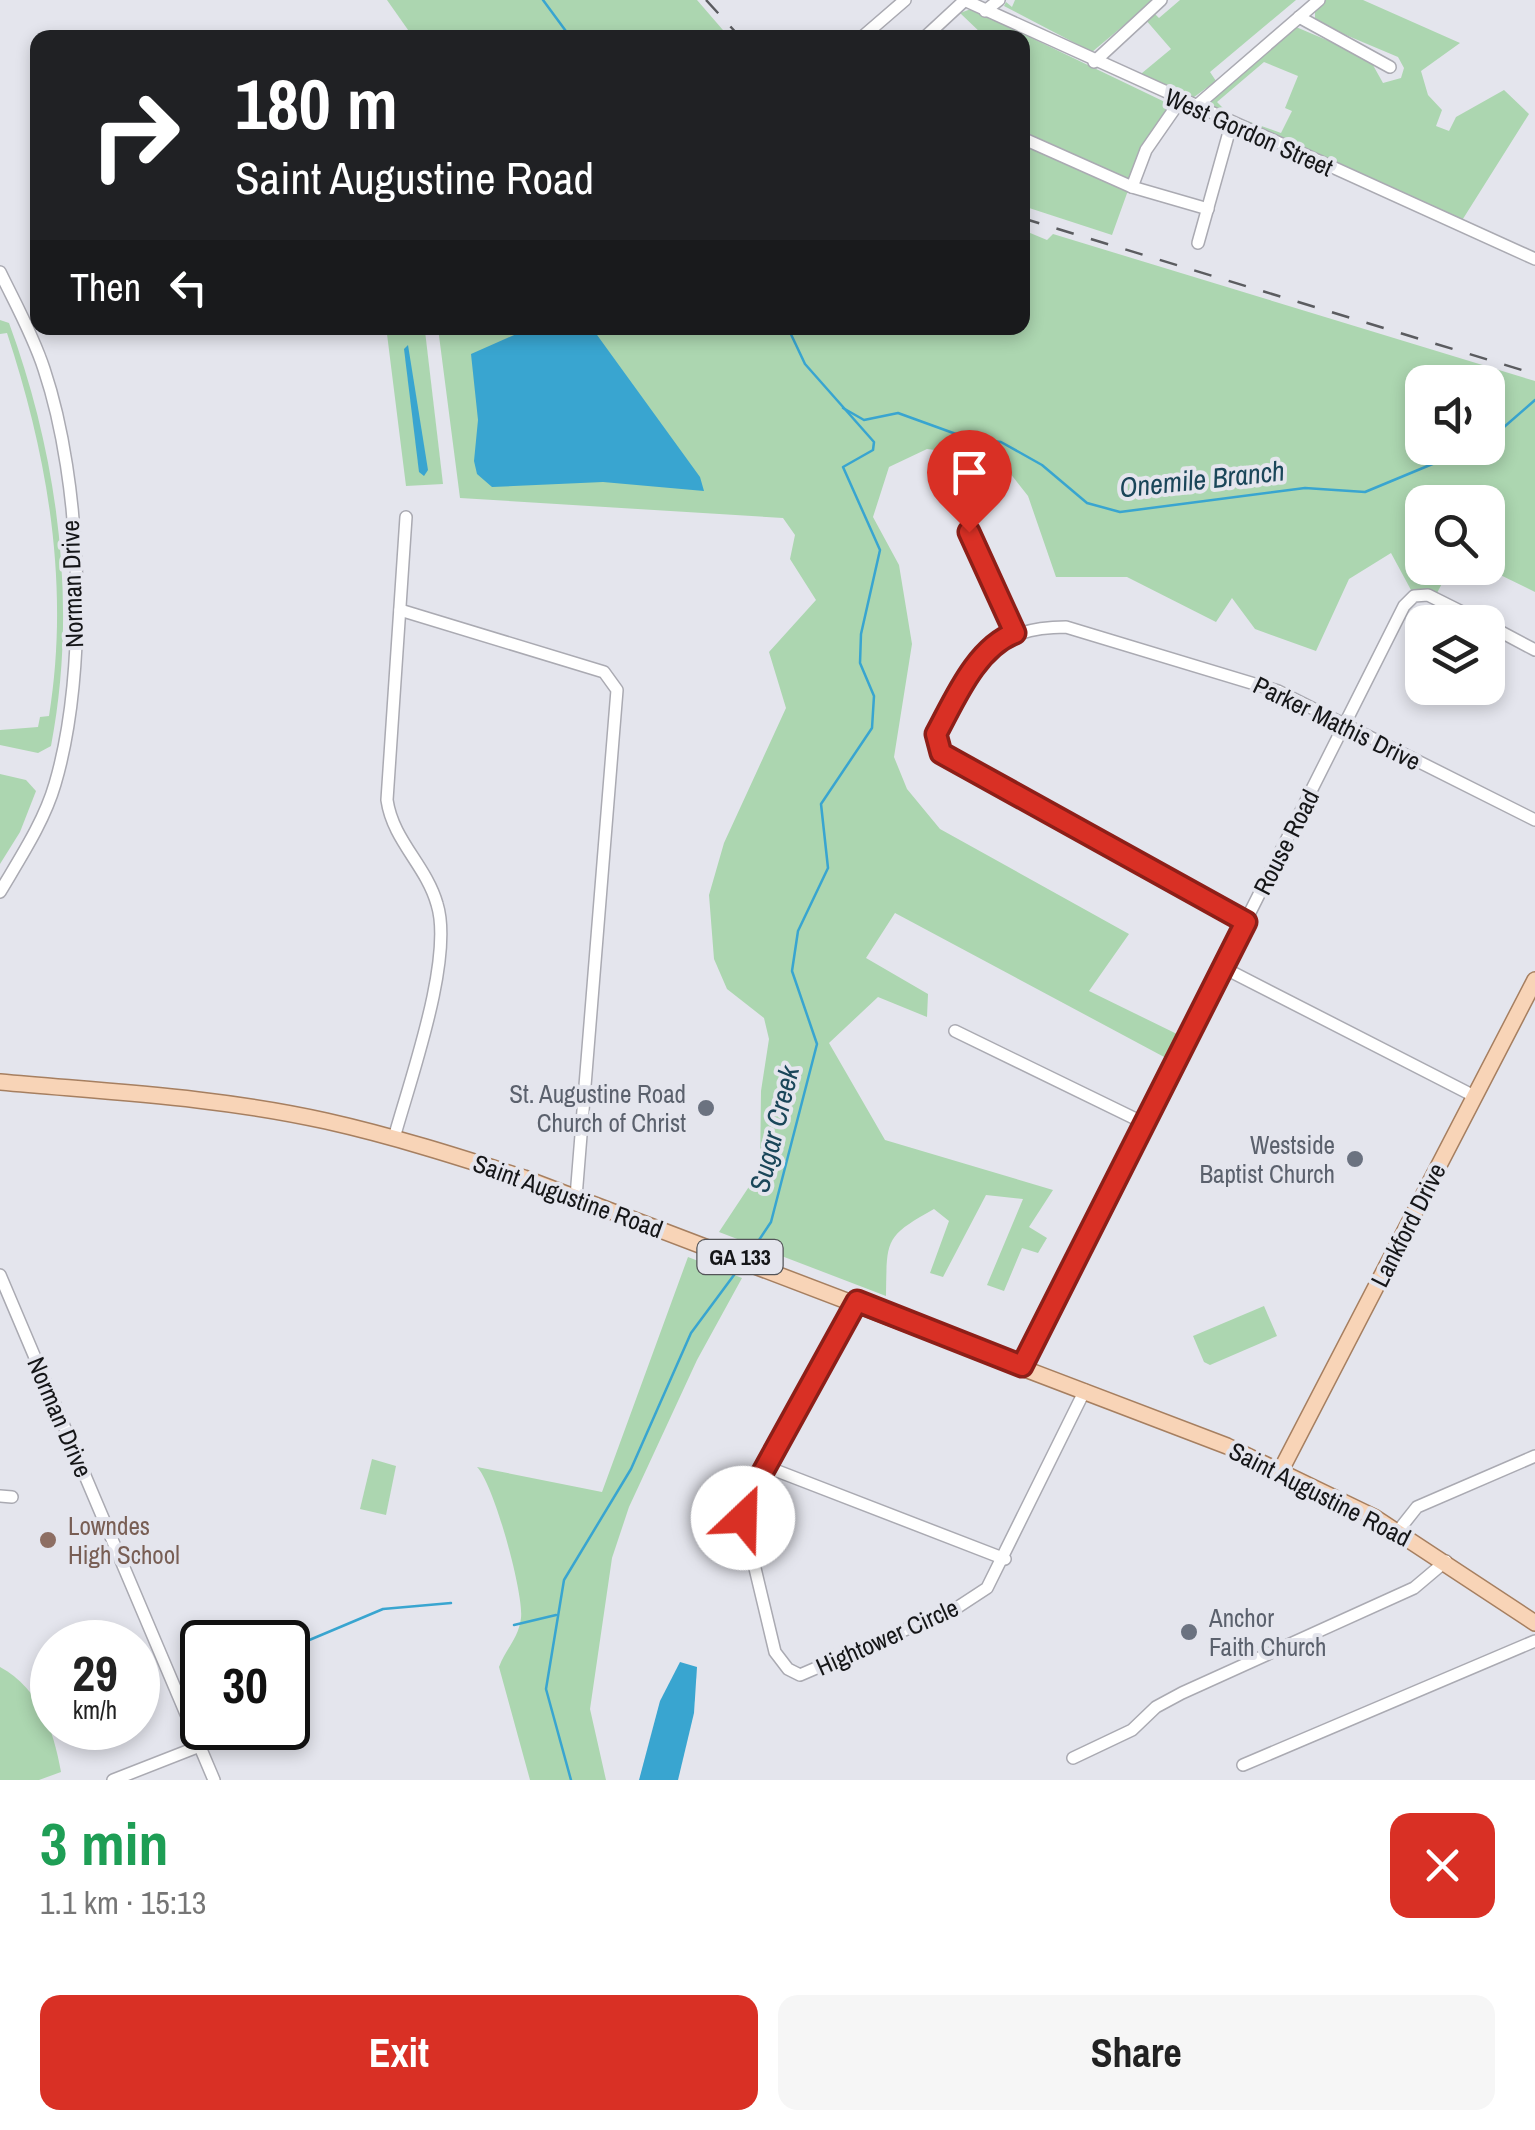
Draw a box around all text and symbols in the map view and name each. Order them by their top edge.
text: 180 m [235,57,398,151]
icon: right [70,70,200,200]
street label: West Gordon Street [1159,80,1339,184]
text: Saint Augustine Road [235,147,594,208]
icon: left [161,260,216,315]
text: Then [70,262,141,313]
map controls [1405,365,1505,705]
button: sound [1405,365,1505,465]
pin [927,430,1012,533]
icon: arrive [942,445,997,500]
water label: Onemile Branch [1118,451,1286,507]
button: search [1405,485,1505,585]
street label: Norman Drive [53,520,91,648]
button: layers [1405,605,1505,705]
street label: Parker Mathis Drive [1248,668,1426,778]
street label: Rouse Road [1245,784,1327,900]
water label: Sugar Creek [740,1060,808,1196]
place label: St. Augustine Road Church of Christ [509,1077,686,1140]
marker: St. Augustine Road Church of Christ [695,1097,717,1119]
place label: Westside Baptist Church [1199,1128,1335,1191]
street label: Saint Augustine Road [468,1146,668,1246]
marker: Westside Baptist Church [1344,1148,1366,1170]
street label: Lankford Drive [1362,1157,1454,1293]
road number: GA 133 [698,1240,782,1274]
street label: Norman Drive [19,1352,101,1482]
street label: Saint Augustine Road [1223,1434,1417,1554]
position arrow [691,1466,795,1570]
place label: Lowndes High School [68,1509,180,1572]
marker: Lowndes High School [37,1529,59,1551]
street label: Hightower Circle [810,1590,964,1684]
place label: Anchor Faith Church [1208,1601,1327,1664]
speed limit sign: 30 [180,1620,310,1750]
marker: Anchor Faith Church [1178,1621,1200,1643]
text: 29 [72,1639,118,1707]
text: km/h [73,1693,117,1727]
text: 3 min [40,1803,169,1884]
button: close [1390,1813,1495,1918]
text: 1.1 km · 15:13 [40,1881,206,1924]
button: Exit [40,1995,758,2110]
button: Share [778,1995,1495,2110]

